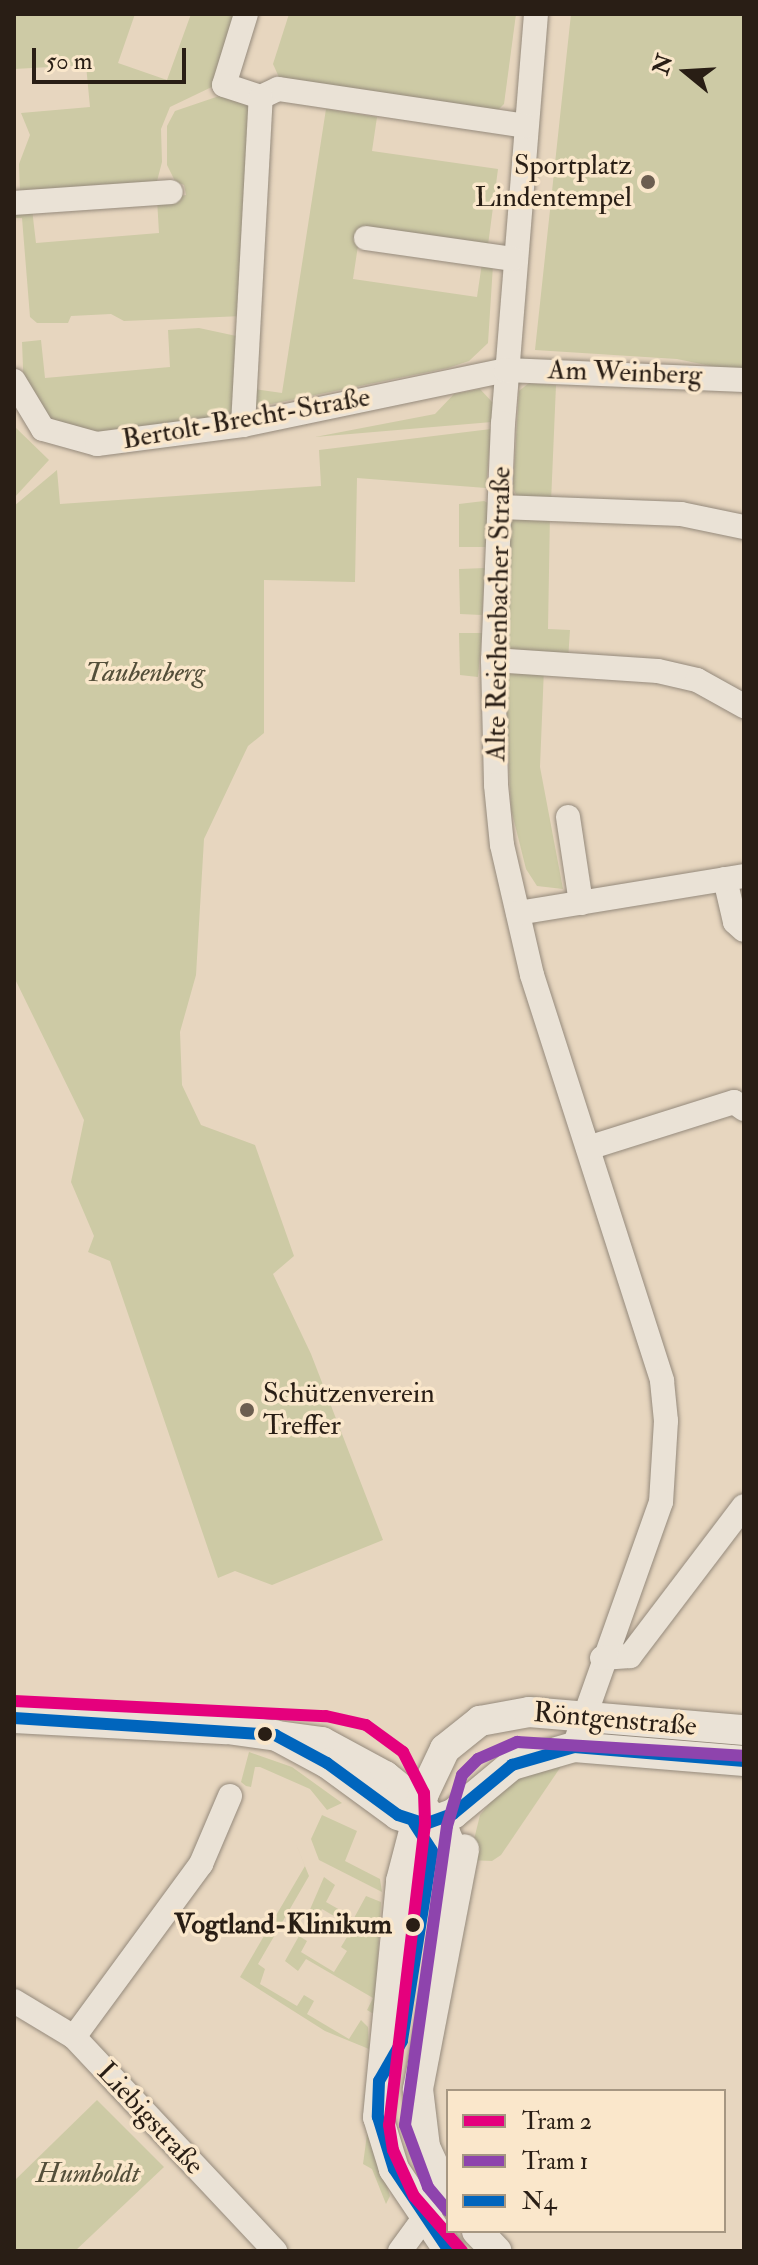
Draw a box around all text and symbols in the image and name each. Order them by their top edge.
scale bar [36,32,190,82]
north arrow [646,32,726,112]
text: 50 m [46,46,92,77]
text: N [647,51,680,78]
place label: Sportplatz Lindentempel [475,149,632,215]
marker: Sportplatz Lindentempel [639,173,657,191]
street label: Am Weinberg [547,354,703,392]
street label: Bertolt-Brecht-Straße [119,381,373,457]
street label: Alte Reichenbacher Straße [480,466,518,762]
park label: Taubenberg [85,656,205,690]
place label: Schützenverein Treffer [263,1377,435,1443]
marker: Schützenverein Treffer [238,1401,256,1419]
street label: Röntgenstraße [532,1696,698,1744]
unlabelled marker [257,1726,273,1742]
place label: Vogtland-Klinikum [174,1908,392,1942]
marker: Vogtland-Klinikum [399,1911,427,1939]
street label: Liebigstraße [89,2056,211,2182]
legend [446,2089,726,2233]
text: Tram 2 [522,2106,592,2137]
text: Tram 1 [522,2146,588,2177]
park label: Humboldt [36,2157,140,2191]
text: N4 [522,2186,556,2217]

